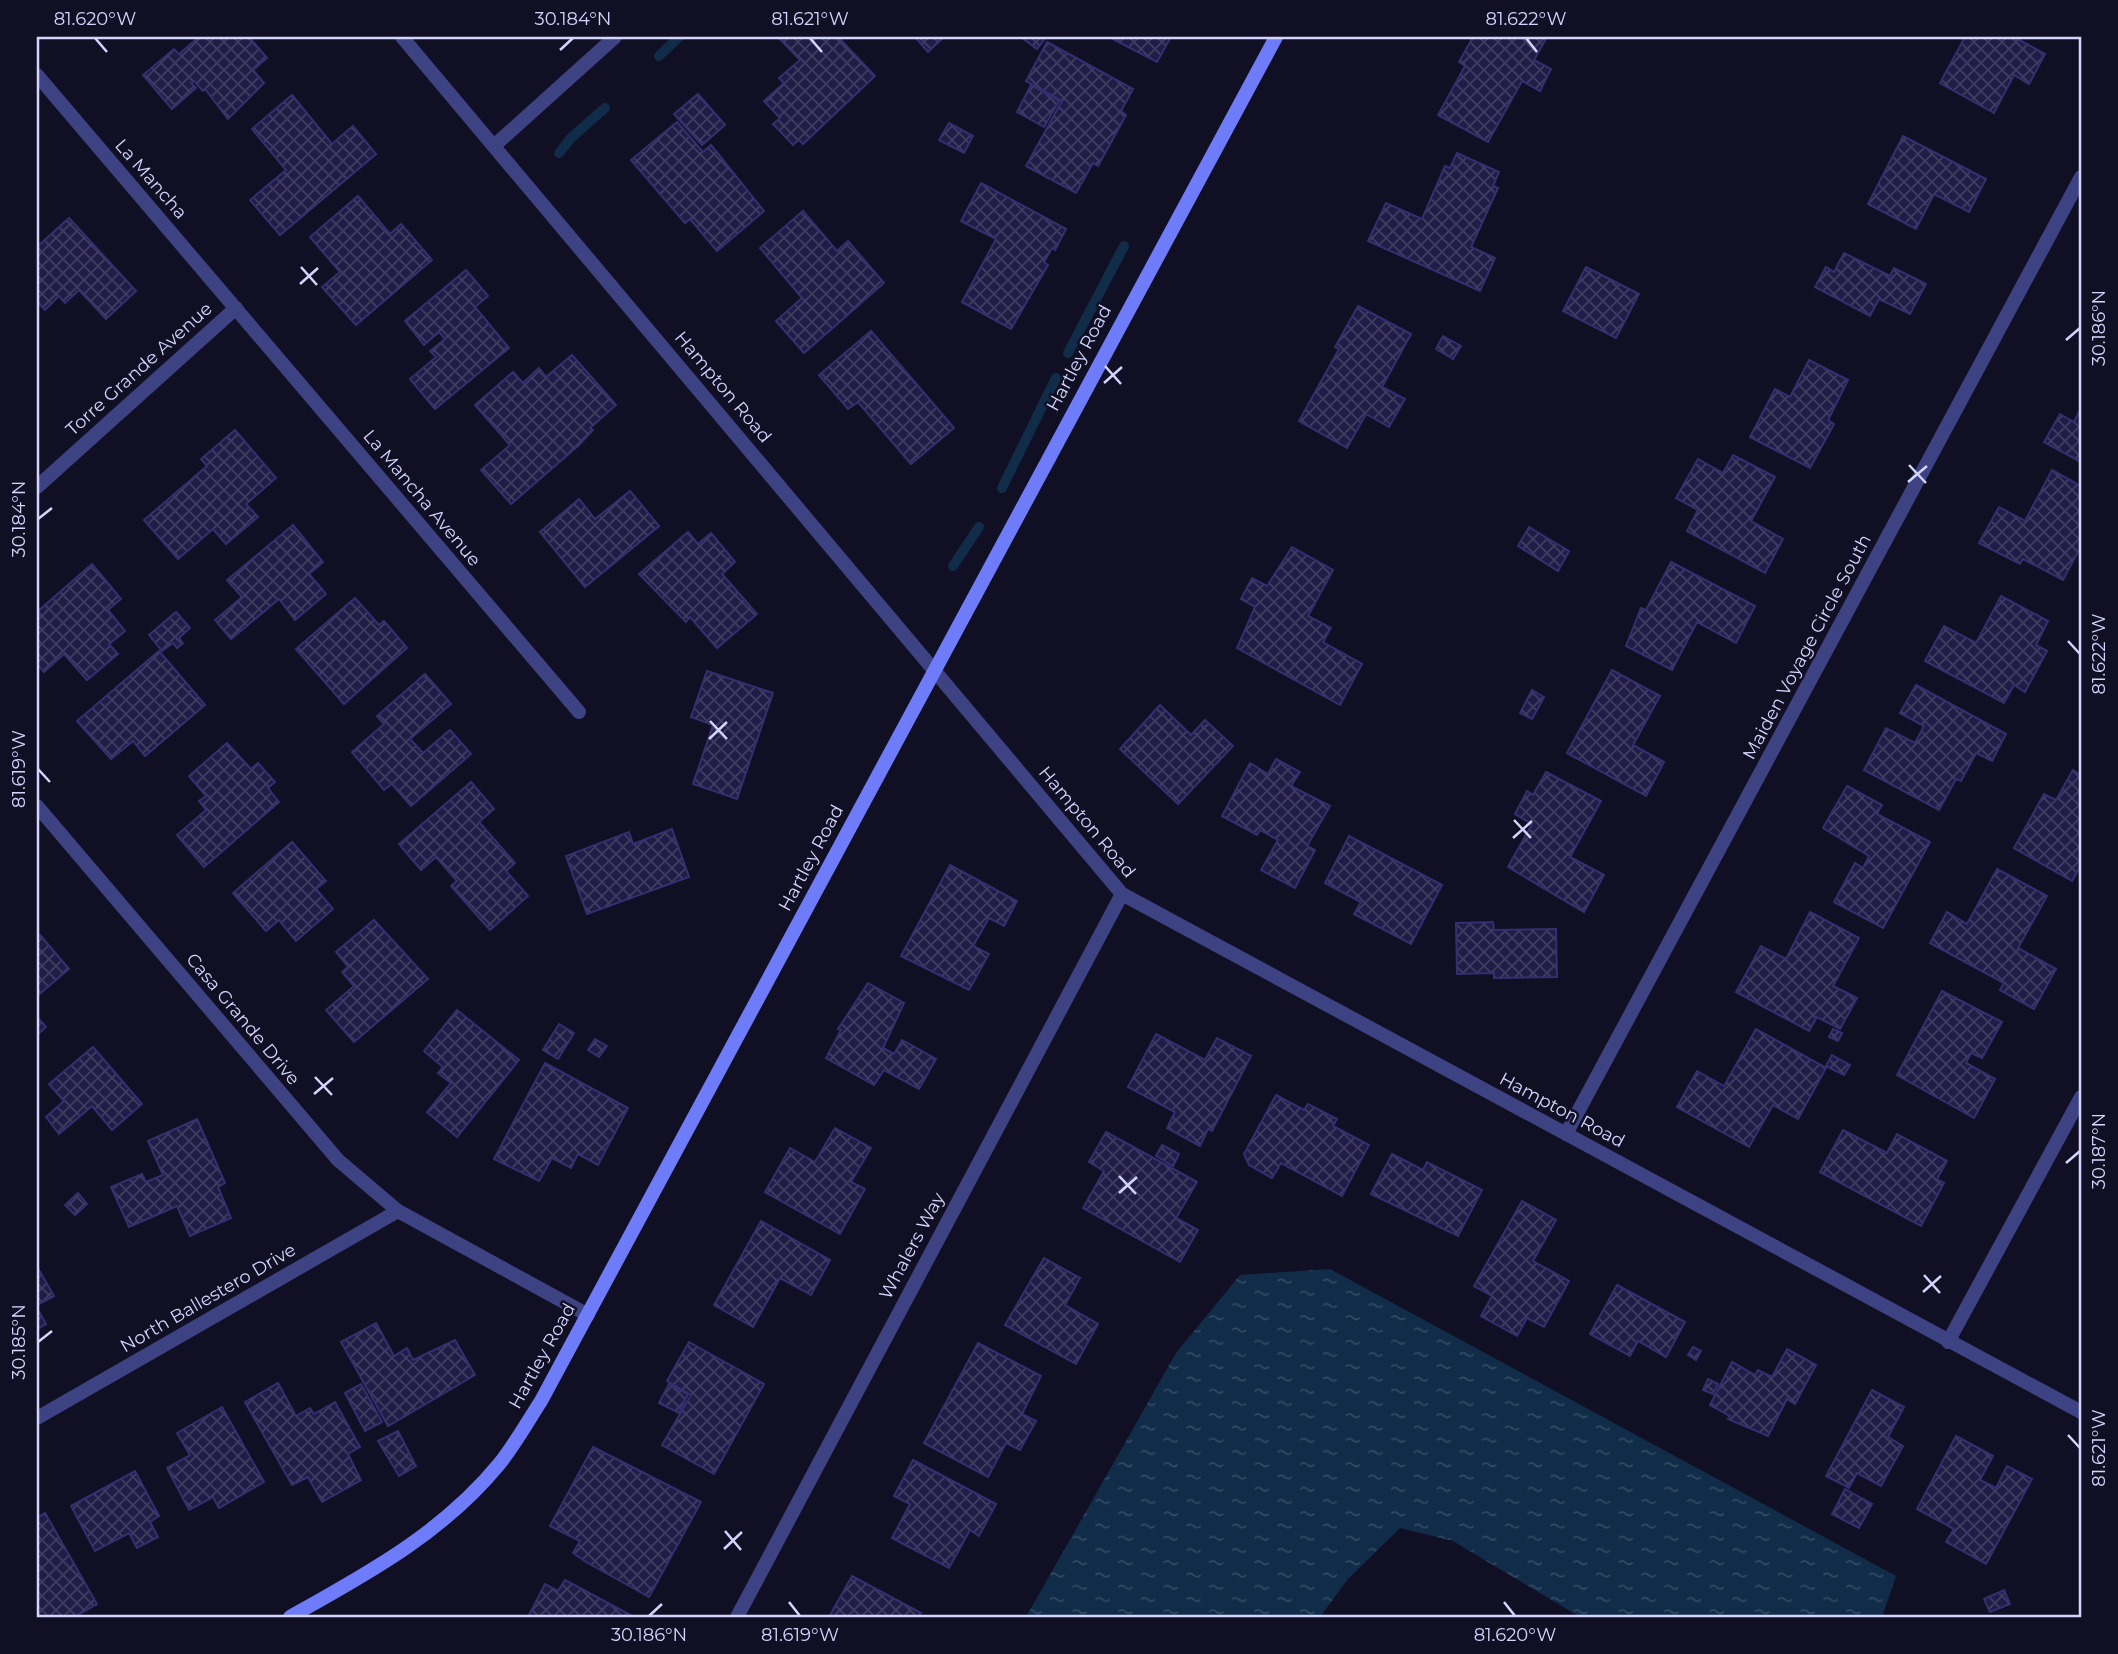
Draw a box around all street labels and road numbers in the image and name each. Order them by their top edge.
street label: La Mancha [110,135,192,223]
street label: Torre Grande Avenue [61,297,217,440]
street label: Hartley Road [1042,301,1116,415]
street label: Hampton Road [670,327,776,447]
street label: La Mancha Avenue [359,425,486,571]
street label: Maiden Voyage Circle South [1738,531,1876,763]
street label: Hampton Road [1034,762,1140,882]
street label: Hartley Road [774,801,848,915]
street label: Casa Grande Drive [181,949,305,1090]
street label: Hampton Road [1496,1068,1628,1152]
street label: Whalers Way [875,1189,949,1303]
street label: North Ballestero Drive [116,1239,300,1357]
street label: Hartley Road [504,1299,580,1413]

